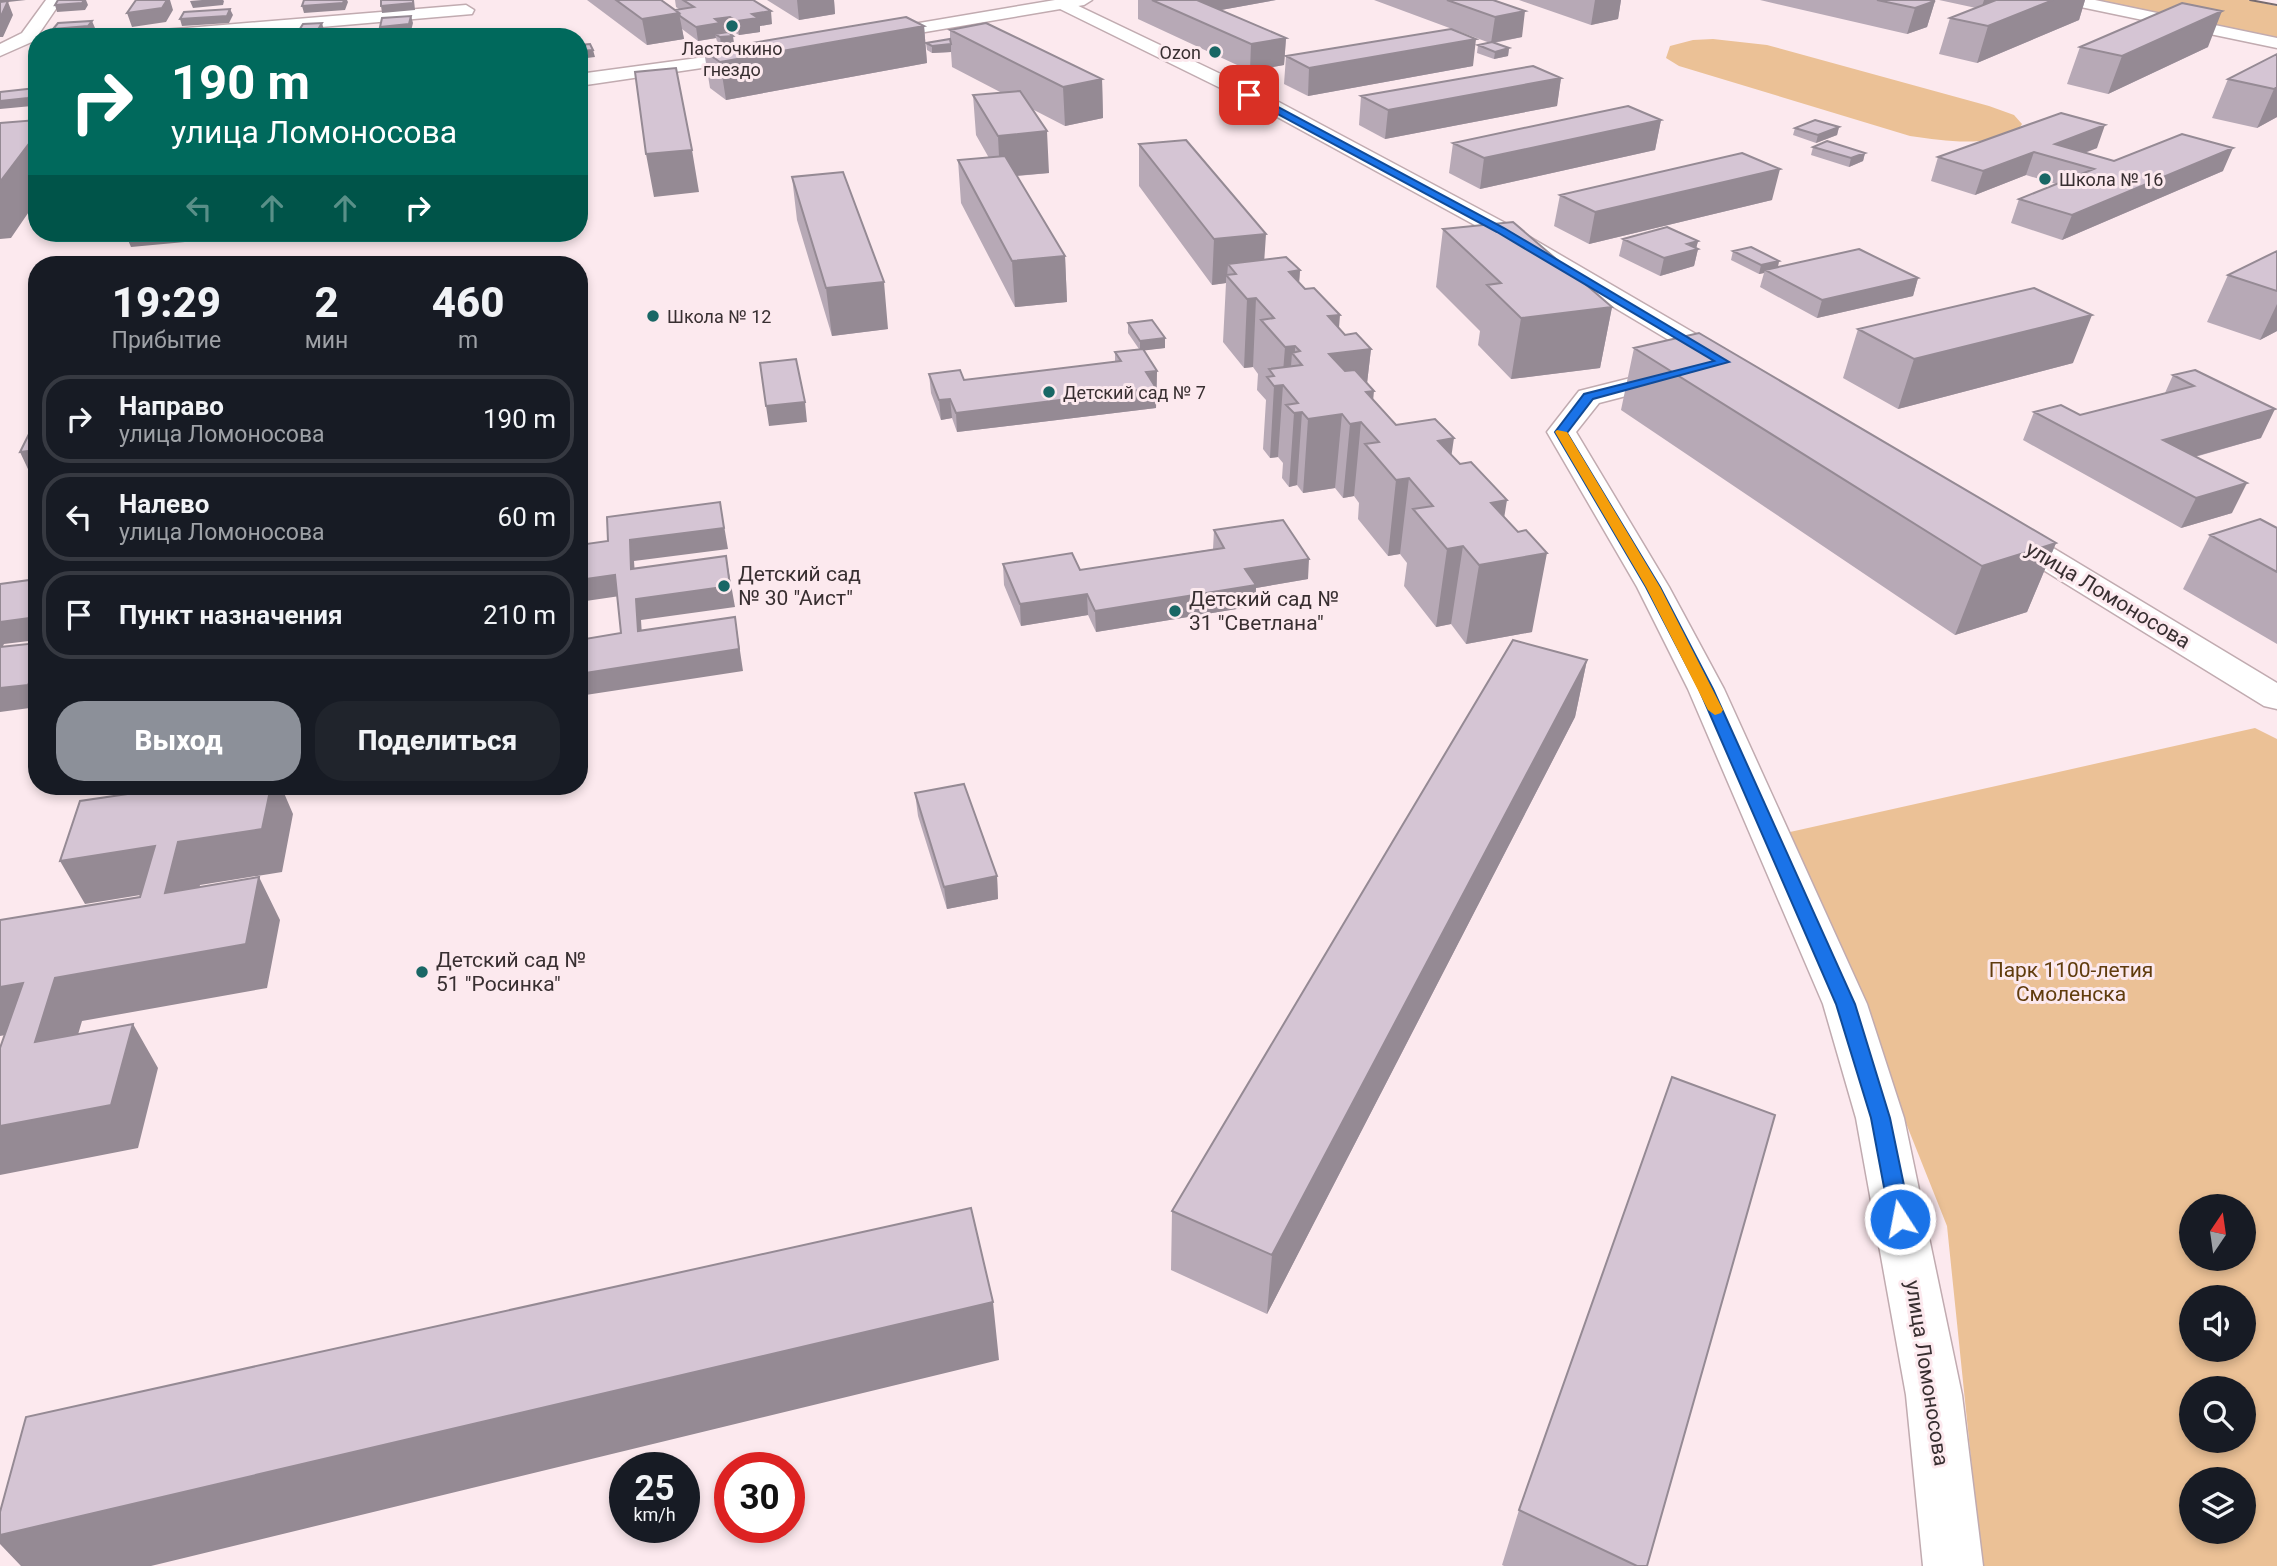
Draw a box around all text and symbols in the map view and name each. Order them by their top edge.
marker: Ласточкино гнездо [724,18,740,34]
place label: Ласточкино гнездо [681,38,783,80]
place label: Ozon [1160,42,1201,63]
marker: Ozon [1207,44,1223,60]
text: 190 m [171,54,310,111]
icon: right [56,56,147,147]
pin [1219,65,1279,125]
icon: arrive [1230,76,1268,114]
text: улица Ломоносова [171,113,457,151]
place label: Школа № 16 [2059,169,2163,190]
marker: Школа № 16 [2037,171,2053,187]
icon: left [180,189,218,227]
icon: ahead [253,189,291,227]
icon: ahead [326,189,364,227]
icon: right [399,189,437,227]
text: 19:29 [112,278,221,327]
text: 2 [314,278,339,327]
text: 460 [432,278,505,327]
place label: Школа № 12 [667,306,771,327]
marker: Школа № 12 [645,308,661,324]
text: Прибытие [112,327,221,354]
text: мин [305,327,348,354]
text: m [458,327,478,354]
place label: Детский сад № 7 [1063,382,1206,403]
marker: Детский сад № 7 [1041,384,1057,400]
text: Направо [119,391,224,421]
icon: right [60,400,98,438]
text: 190 m [483,404,556,434]
text: улица Ломоносова [119,421,325,448]
text: Налево [119,489,209,519]
icon: left [60,498,98,536]
text: 60 m [498,502,556,532]
text: улица Ломоносова [119,519,325,546]
street label: улица Ломоносова [2021,536,2195,654]
place label: Детский сад № 30 "Аист" [738,562,861,610]
marker: Детский сад № 30 "Аист" [716,578,732,594]
place label: Детский сад № 31 "Светлана" [1189,587,1339,635]
icon: arrive [60,596,98,634]
text: Пункт назначения [119,600,343,630]
text: 210 m [483,600,556,630]
marker: Детский сад № 31 "Светлана" [1167,603,1183,619]
button: Выход [56,701,301,781]
button: Поделиться [315,701,560,781]
place label: Детский сад № 51 "Росинка" [436,948,586,996]
park label: Парк 1100-летия Смоленска [1989,958,2153,1006]
marker: Детский сад № 51 "Росинка" [414,964,430,980]
position arrow [1863,1182,1937,1256]
north arrow [2179,1194,2256,1270]
map controls [2179,1194,2256,1544]
street label: улица Ломоносова [1900,1278,1954,1468]
button: sound [2179,1285,2256,1362]
button: search [2179,1376,2256,1453]
speed limit sign: 30 [714,1452,805,1543]
button: layers [2179,1467,2256,1544]
text: 25 [634,1468,675,1509]
text: km/h [633,1504,676,1525]

